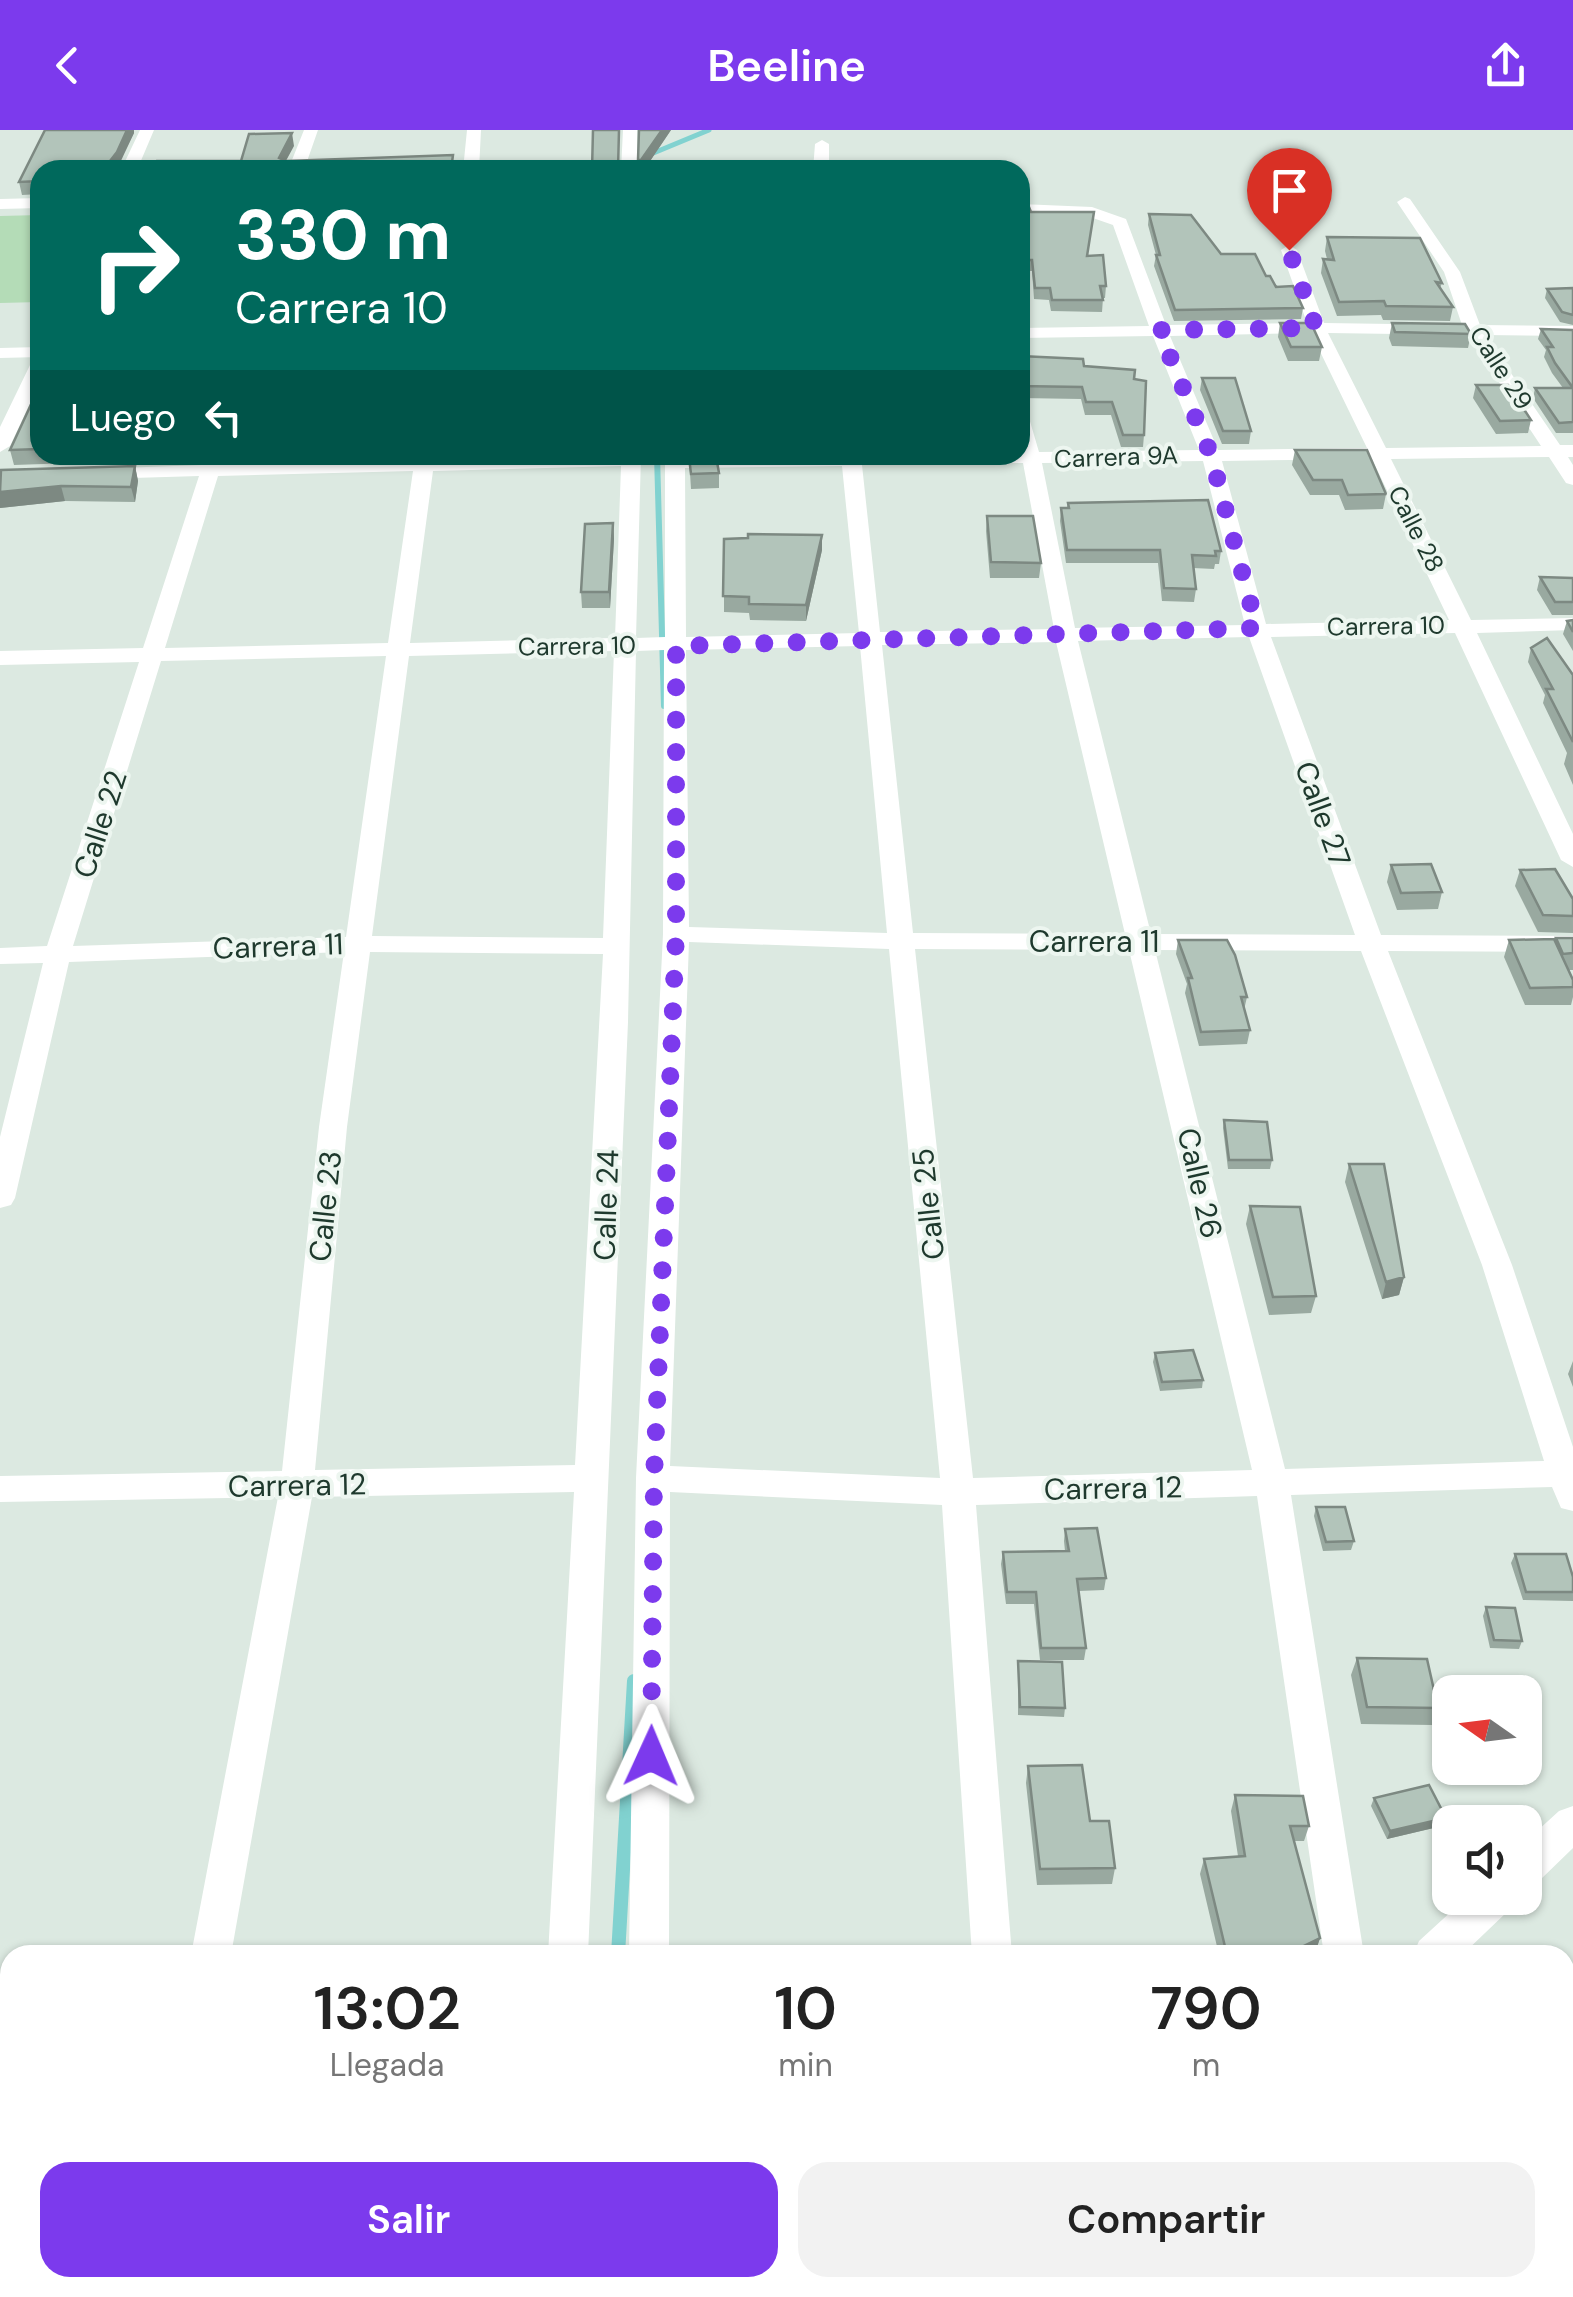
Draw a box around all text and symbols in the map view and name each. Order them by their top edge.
text: Beeline [707,36,866,95]
icon: back [40,38,95,93]
icon: share [1478,38,1533,93]
pin [1247,148,1332,251]
icon: arrive [1262,163,1317,218]
text: 330 m [235,190,451,281]
icon: right [70,200,200,330]
text: Carrera 10 [235,278,448,337]
street label: Calle 29 [1462,320,1540,416]
icon: left [196,390,251,445]
text: Luego [70,393,176,443]
street label: Carrera 9A [1053,438,1179,476]
street label: Calle 28 [1380,480,1452,578]
street label: Carrera 10 [1327,608,1445,644]
street label: Carrera 10 [518,628,636,664]
street label: Calle 27 [1286,756,1360,872]
street label: Calle 22 [64,765,136,883]
street label: Carrera 11 [1029,922,1159,961]
street label: Carrera 11 [212,924,344,968]
street label: Calle 26 [1168,1124,1232,1242]
street label: Calle 25 [903,1146,953,1262]
street label: Calle 23 [300,1149,350,1263]
street label: Calle 24 [585,1149,627,1261]
street label: Carrera 12 [227,1464,367,1506]
street label: Carrera 12 [1043,1467,1183,1509]
north arrow [1432,1675,1542,1785]
map controls [1432,1675,1542,1915]
position arrow [599,1704,703,1808]
button: sound [1432,1805,1542,1915]
text: 13:02 [313,1969,461,2048]
text: 10 [774,1969,837,2048]
text: 790 [1150,1969,1262,2048]
text: Llegada [330,2044,445,2086]
text: min [778,2044,833,2086]
text: m [1192,2044,1220,2086]
button: Salir [40,2162,778,2277]
button: Compartir [798,2162,1535,2277]

